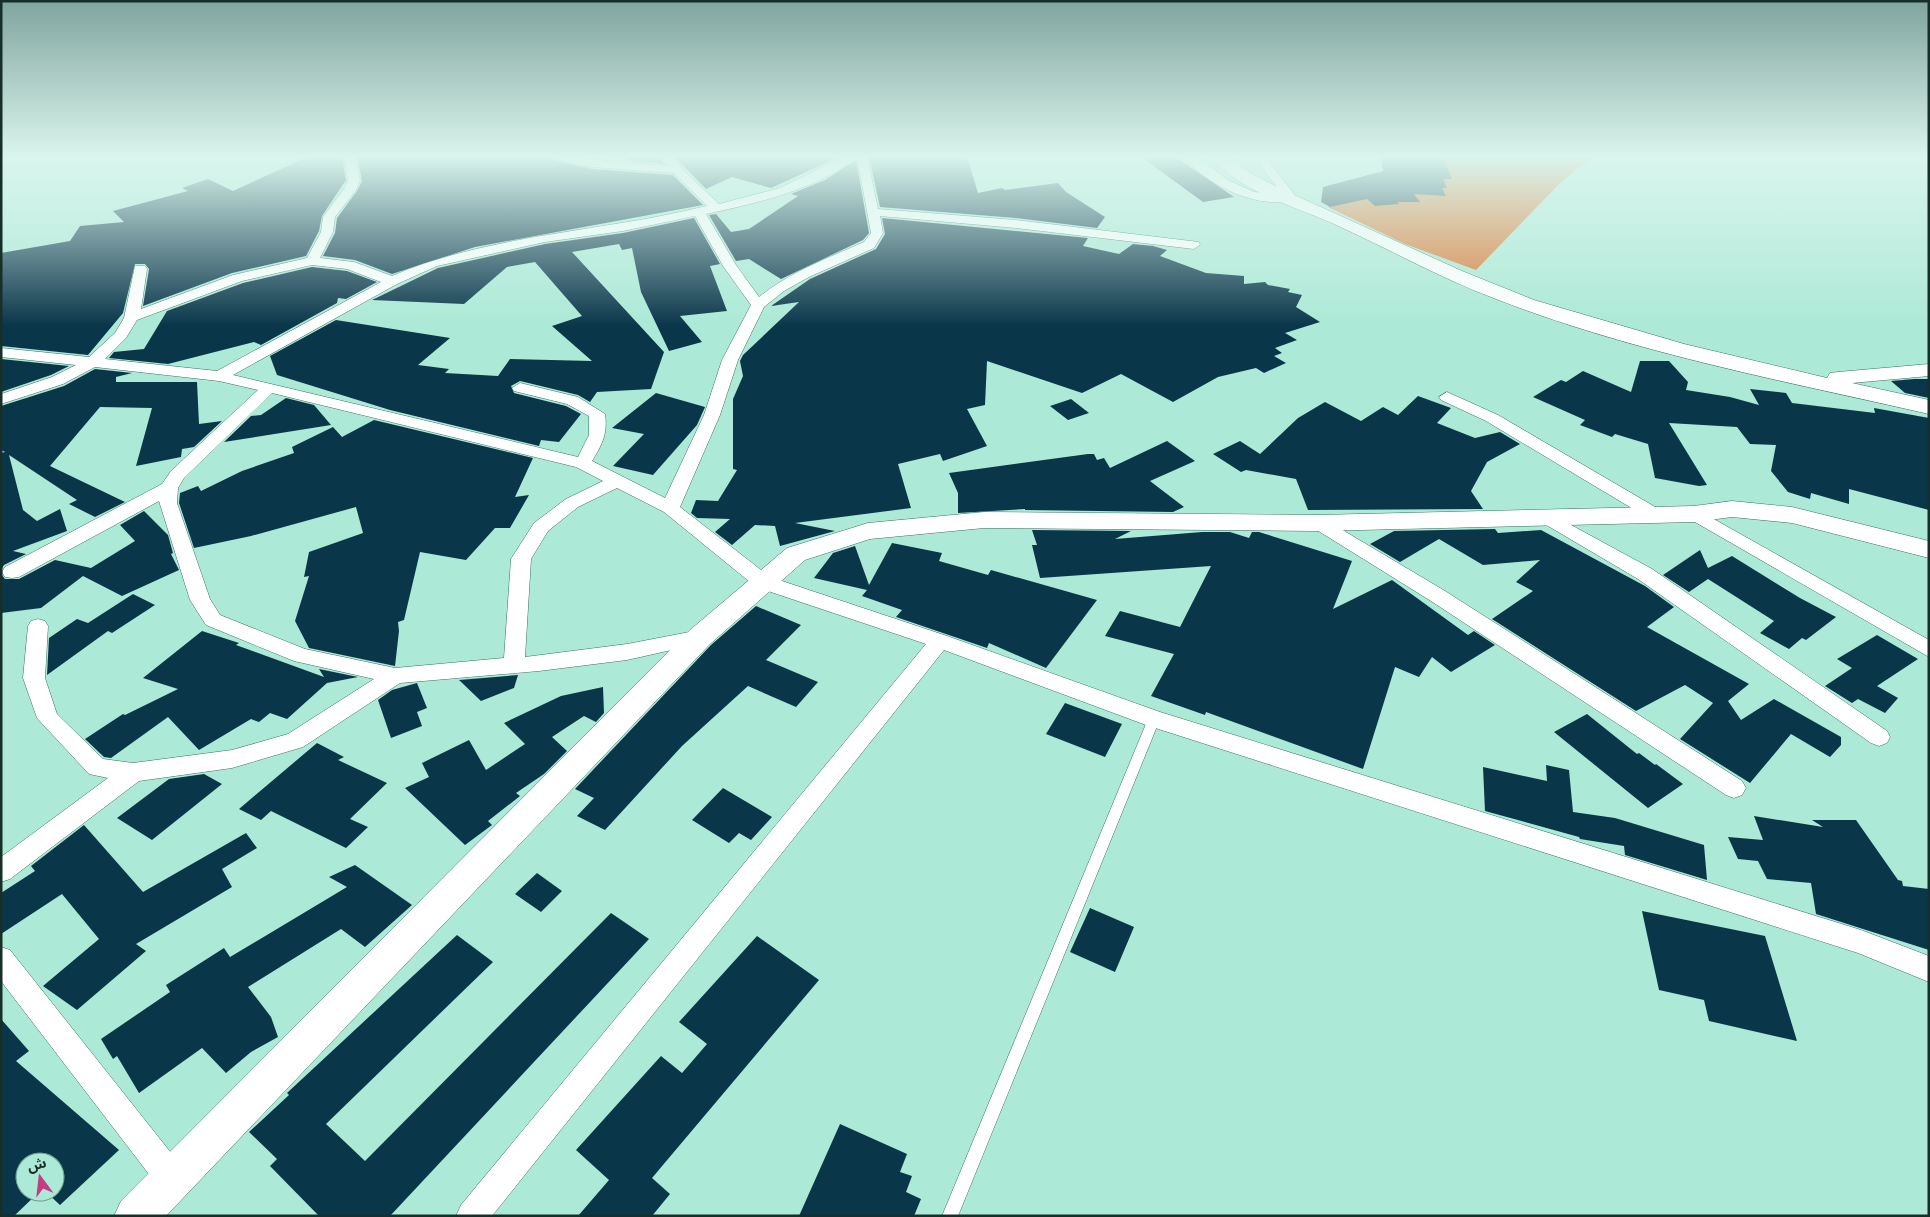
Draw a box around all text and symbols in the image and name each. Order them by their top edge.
north arrow [15,1152,65,1202]
text: ش [25,1153,48,1176]

